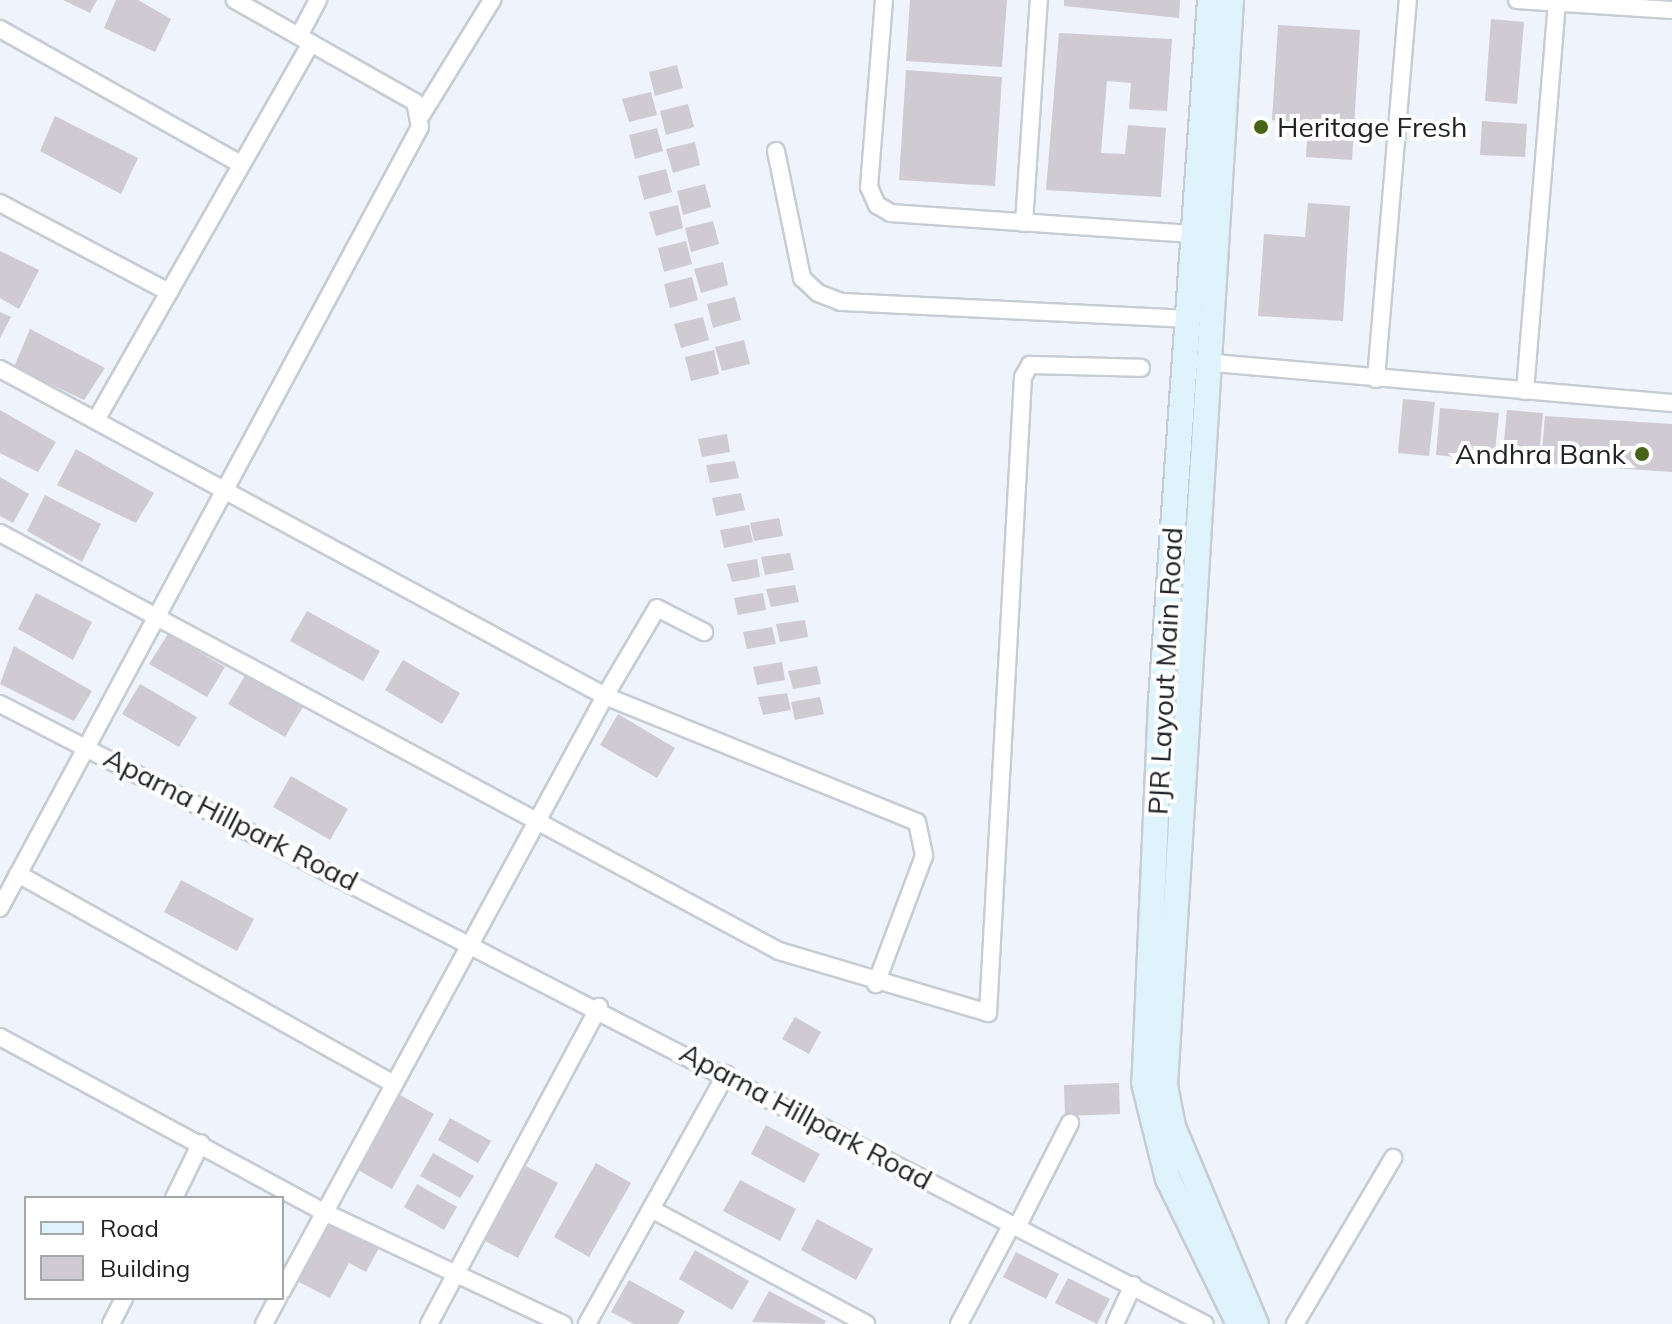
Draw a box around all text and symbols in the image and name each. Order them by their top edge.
place label: Heritage Fresh [1277,110,1468,144]
marker: Heritage Fresh [1252,118,1270,136]
place label: Andhra Bank [1455,437,1626,471]
marker: Andhra Bank [1633,445,1651,463]
street label: PJR Layout Main Road [1141,526,1189,816]
street label: Aparna Hillpark Road [98,740,364,898]
street label: Aparna Hillpark Road [674,1035,938,1197]
legend [24,1196,284,1300]
text: Road [100,1213,159,1243]
text: Building [100,1253,190,1283]

